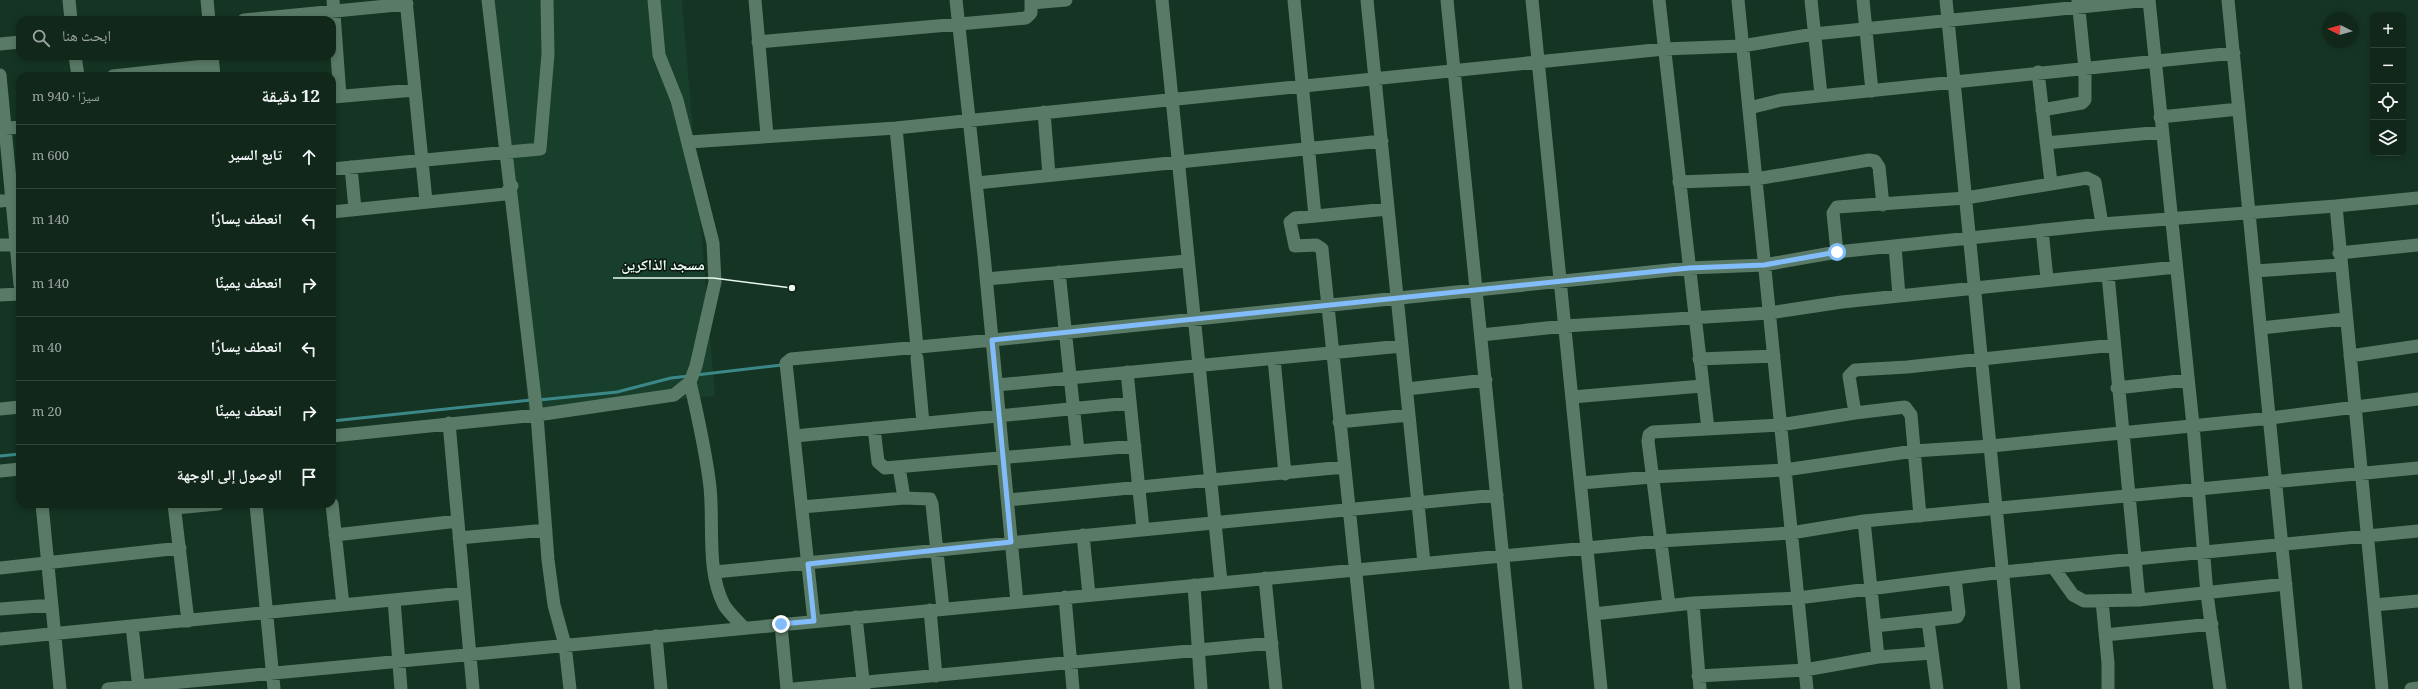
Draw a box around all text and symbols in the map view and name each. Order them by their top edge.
north arrow [2322,12,2358,48]
map controls [2370,12,2406,156]
button: + [2370,12,2406,48]
search box [16,16,336,60]
text: ابحث هنا [62,25,111,51]
icon: search [30,27,52,49]
button: − [2370,48,2406,84]
text: 12 دقيقة [262,84,320,113]
button: locate [2370,84,2406,120]
text: سيرًا · 940 m [32,87,100,109]
button: layers [2370,120,2406,156]
text: تابع السير [229,144,282,170]
text: 600 m [32,146,69,168]
icon: ahead [298,146,320,168]
text: انعطف يسارًا [211,208,282,234]
text: 140 m [32,210,69,232]
icon: left [298,210,320,232]
route start [1828,243,1846,261]
callout: مسجد الذاكرين [613,251,713,278]
text: مسجد الذاكرين [621,254,705,280]
text: انعطف يمينًا [215,272,282,298]
text: 140 m [32,274,69,296]
icon: right [298,274,320,296]
text: انعطف يسارًا [211,336,282,362]
text: 40 m [32,338,62,360]
icon: left [298,338,320,360]
text: انعطف يمينًا [215,400,282,426]
text: 20 m [32,402,62,424]
icon: right [298,402,320,424]
text: الوصول إلى الوجهة [177,464,282,490]
icon: arrive [298,466,320,488]
route end [772,615,790,633]

